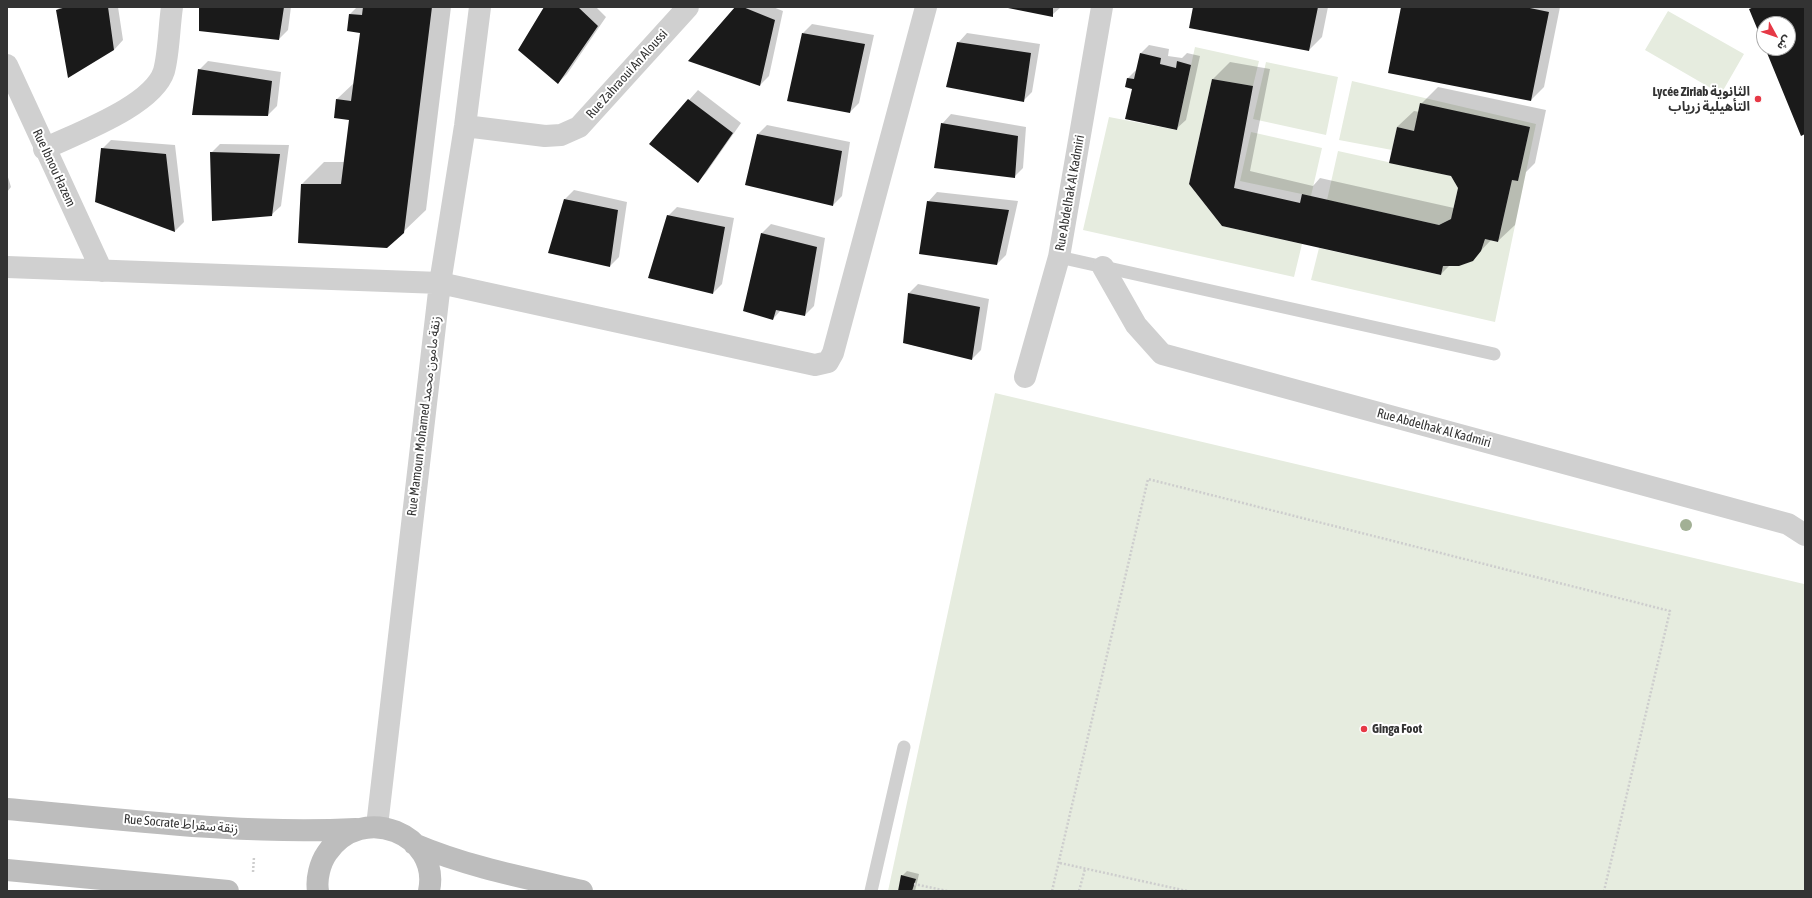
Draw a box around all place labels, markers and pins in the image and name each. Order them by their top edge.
place label: Lycée Ziriab الثانوية التأهيلية زرياب [1652,84,1750,115]
marker: Lycée Ziriab الثانوية التأهيلية زرياب [1753,94,1763,104]
place label: Ginga Foot [1372,721,1422,737]
marker: Ginga Foot [1359,724,1369,734]

